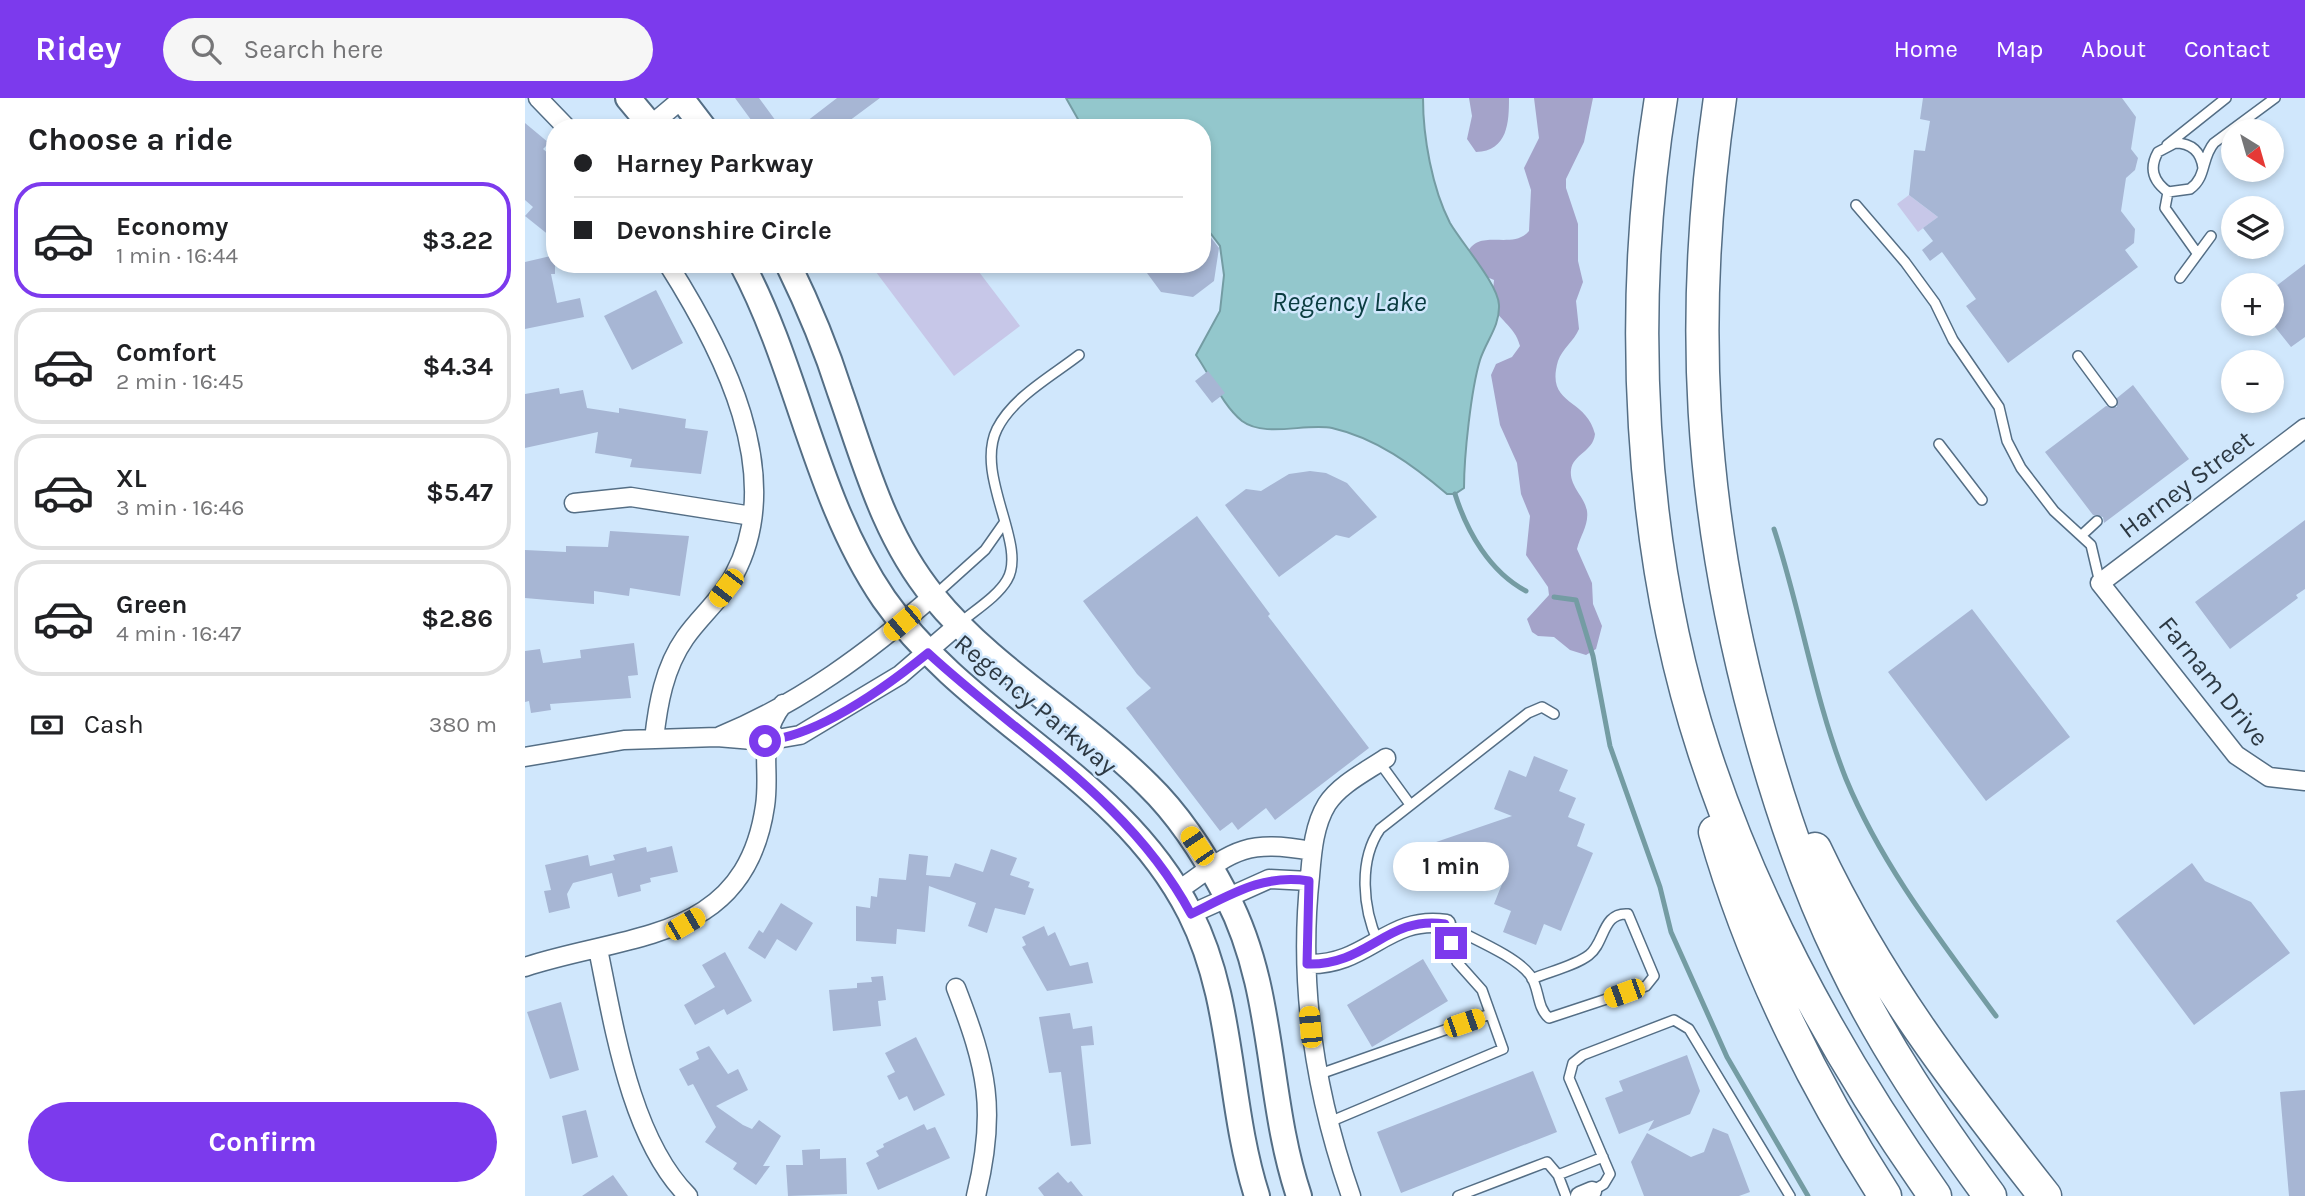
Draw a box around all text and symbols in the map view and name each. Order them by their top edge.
search box [163,18,653,81]
text: Ridey [35,30,121,68]
icon: search [187,30,225,68]
text: Search here [243,34,383,65]
text: Home [1894,35,1958,63]
text: Map [1996,35,2043,63]
text: About [2081,35,2146,63]
text: Contact [2184,35,2270,63]
north arrow [2221,119,2284,182]
map controls [2221,119,2284,413]
text: Choose a ride [28,121,233,158]
text: Harney Parkway [616,148,813,179]
button: layers [2221,196,2284,259]
icon: car [32,209,95,272]
text: Economy [116,211,228,242]
text: Devonshire Circle [616,215,832,246]
text: $3.22 [422,225,493,256]
text: 1 min · 16:44 [116,242,238,269]
button: + [2221,273,2284,336]
water label: Regency Lake [1271,285,1427,318]
icon: car [32,335,95,398]
text: Comfort [116,337,217,368]
button: − [2221,350,2284,413]
text: $4.34 [422,351,493,382]
text: 2 min · 16:45 [116,368,244,395]
street label: Harney Street [2113,424,2260,545]
icon: car [32,461,95,524]
text: XL [116,463,147,494]
text: $5.47 [426,477,493,508]
text: 3 min · 16:46 [116,494,244,521]
car [705,565,748,611]
icon: car [32,587,95,650]
text: Green [116,589,188,620]
car [880,601,925,645]
text: $2.86 [421,603,493,634]
street label: Farnam Drive [2152,610,2275,752]
text: 4 min · 16:47 [116,620,241,647]
street label: Regency Parkway [948,627,1123,781]
icon: cash [28,706,66,744]
text: Cash [84,709,144,740]
text: 380 m [429,711,497,738]
route start [749,725,781,757]
car [1177,823,1218,869]
callout: 1 min [1393,842,1509,890]
text: 1 min [1422,853,1480,880]
car [662,904,709,944]
route end [1435,927,1467,959]
car [1601,976,1648,1010]
car [1298,1005,1323,1049]
car [1441,1006,1488,1040]
button: Confirm [28,1102,497,1182]

